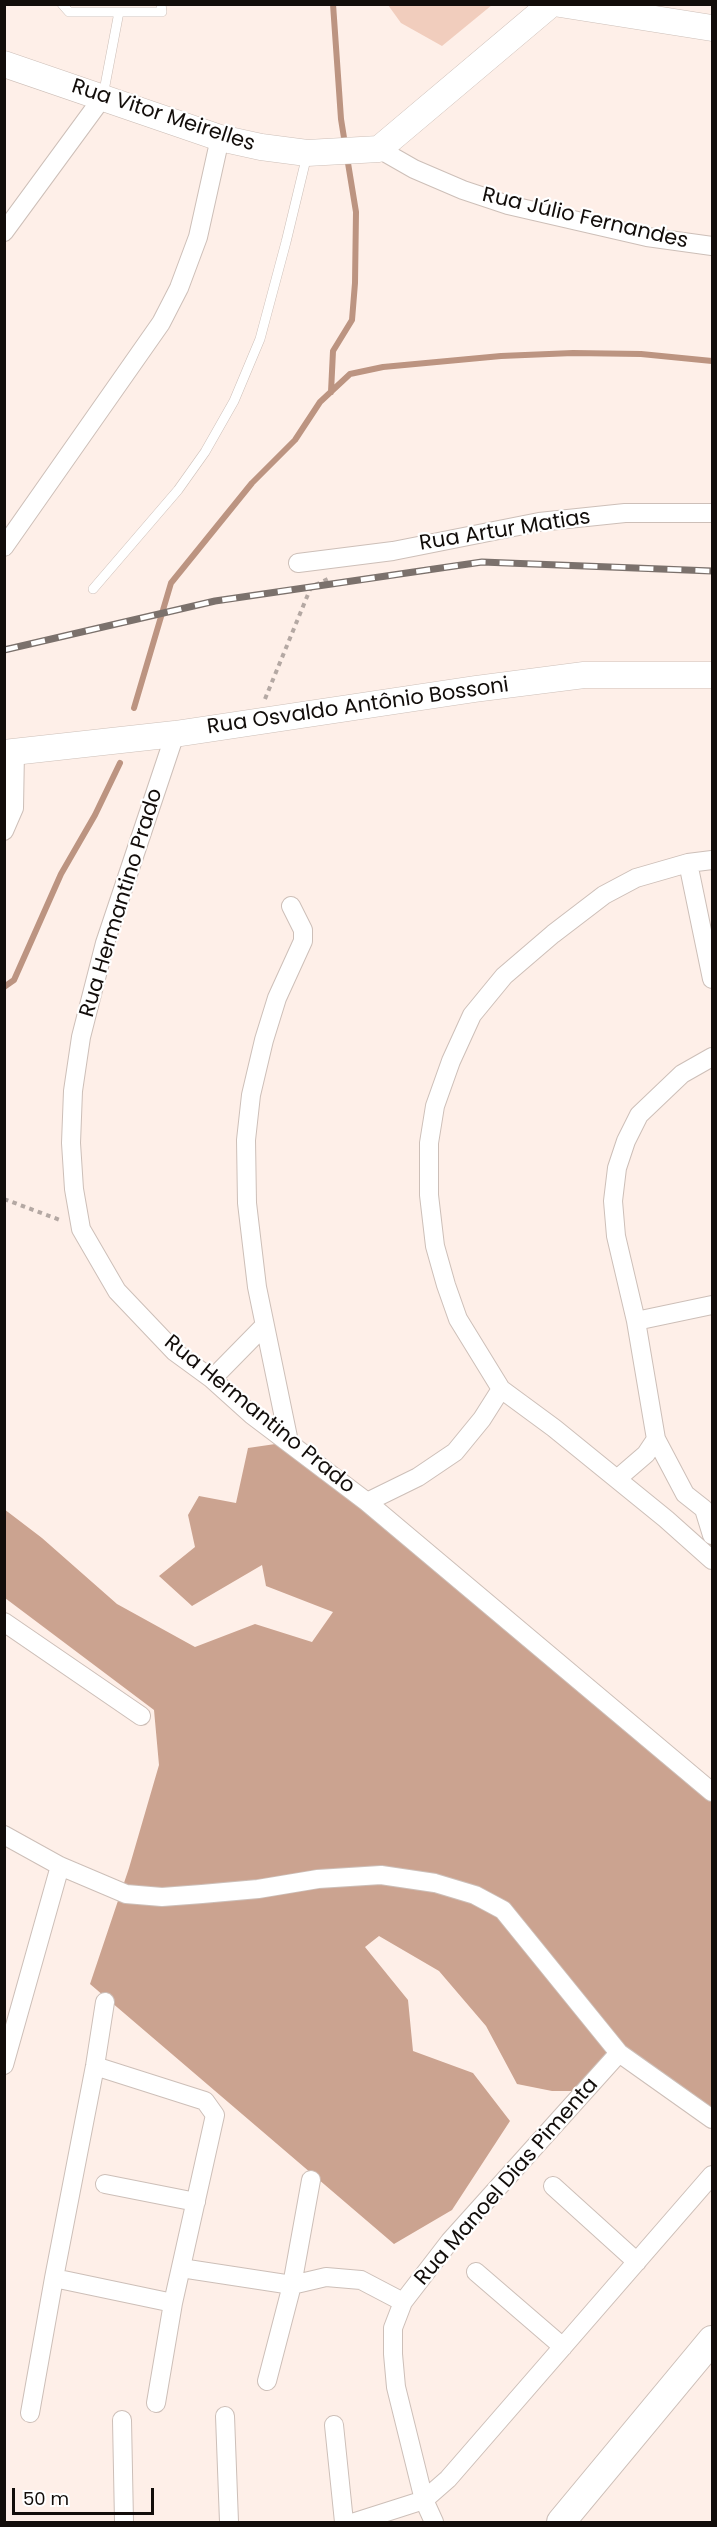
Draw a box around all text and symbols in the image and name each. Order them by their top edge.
street label: Rua Vitor Meirelles [68,74,258,158]
street label: Rua Júlio Fernandes [480,183,690,255]
street label: Rua Artur Matias [418,505,592,557]
street label: Rua Osvaldo Antônio Bossoni [205,673,511,741]
street label: Rua Hermantino Prado [75,786,169,1020]
street label: Rua Hermantino Prado [159,1330,359,1500]
street label: Rua Manoel Dias Pimenta [410,2073,604,2291]
scale bar [15,2476,158,2514]
text: 50 m [23,2486,69,2511]

